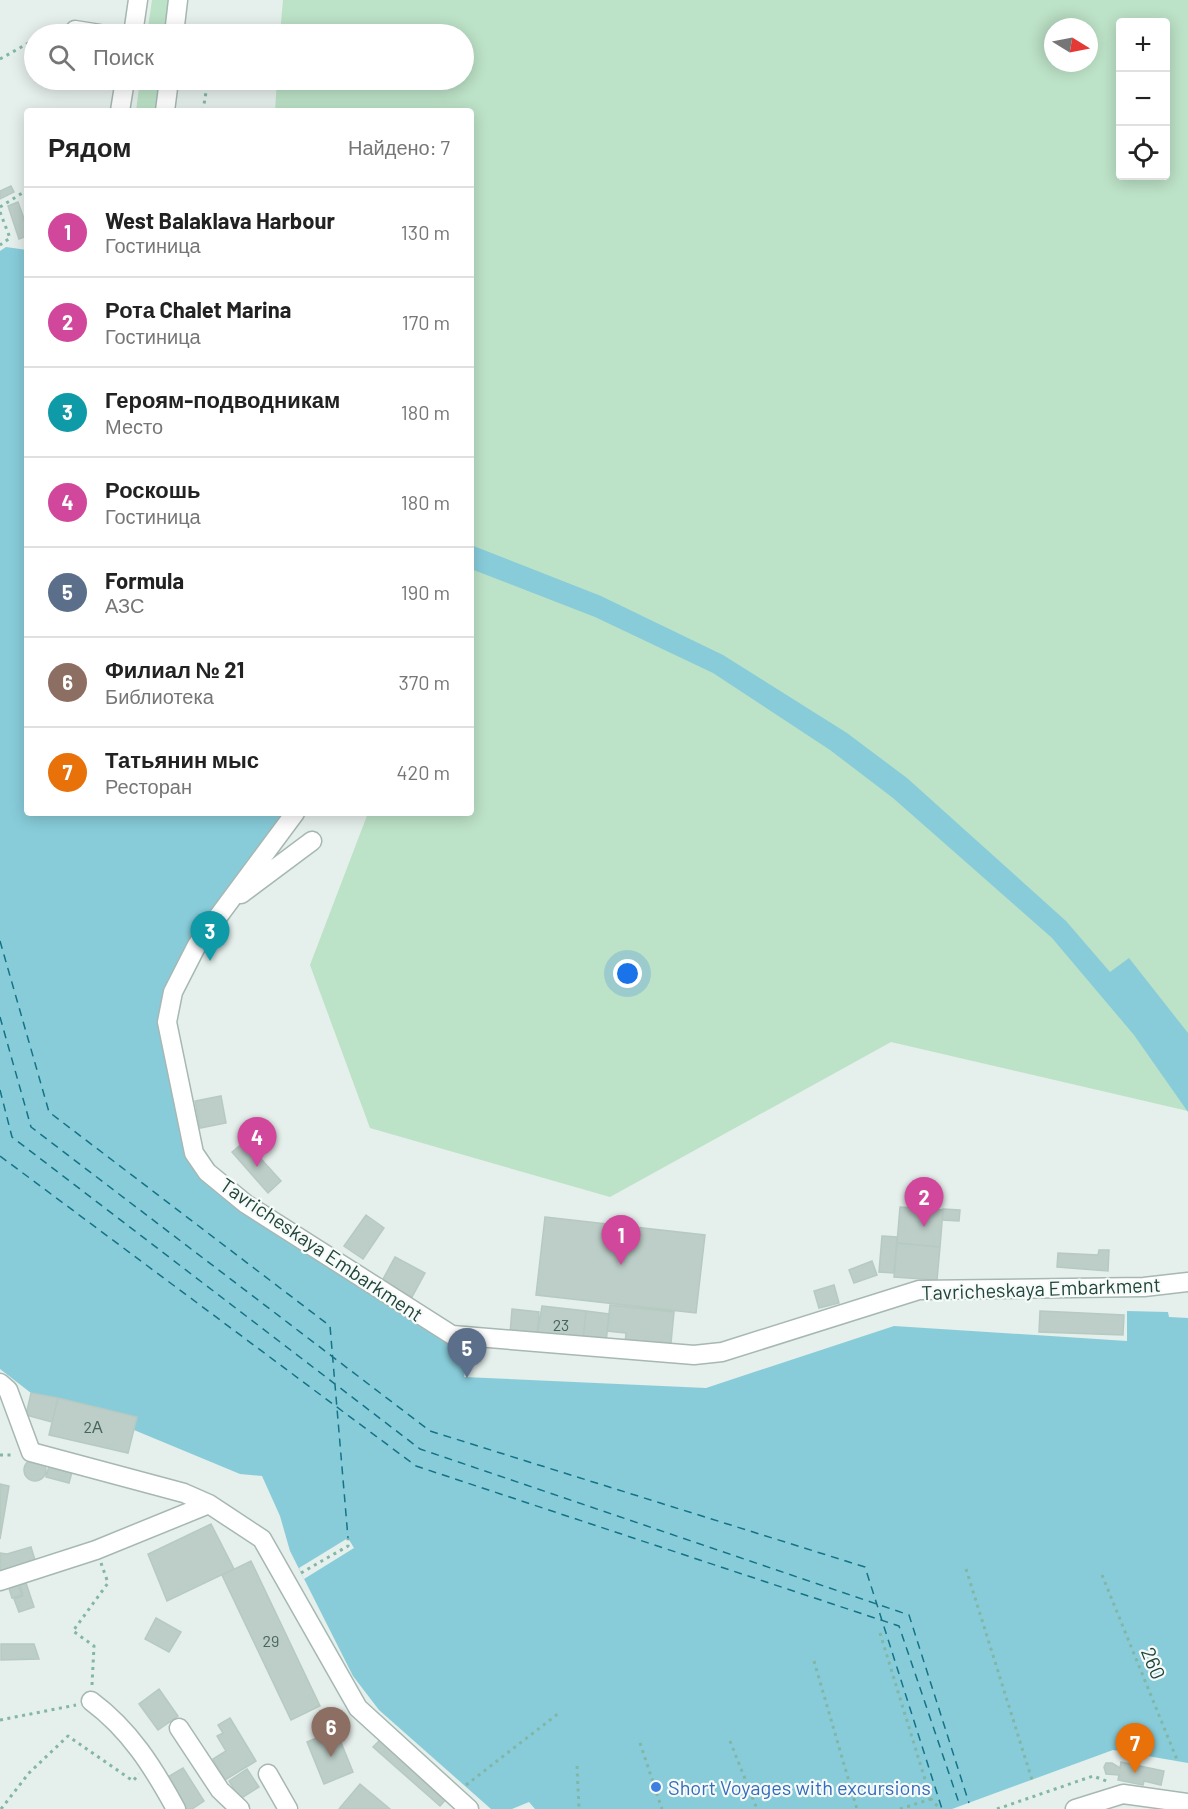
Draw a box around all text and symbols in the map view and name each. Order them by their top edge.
north arrow [1044,18,1098,72]
map controls [1116,18,1170,180]
button: + [1116,18,1170,72]
search box [24,24,474,90]
icon: search [45,41,78,74]
text: Поиск [93,43,154,69]
button: − [1116,72,1170,126]
button: locate [1116,126,1170,180]
text: Рядом [48,131,131,162]
text: Найдено: 7 [348,135,450,159]
text: West Balaklava Harbour [105,207,335,233]
text: 1 [64,220,71,244]
text: 130 m [401,220,450,244]
text: Гостиница [105,233,201,257]
text: Рота Chalet Marina [105,296,291,322]
text: 2 [62,310,73,334]
text: 170 m [402,310,450,334]
text: Гостиница [105,324,201,348]
text: Героям-подводникам [105,386,340,412]
text: 3 [62,400,73,424]
text: 180 m [401,400,450,424]
text: Место [105,414,163,438]
text: Роскошь [105,476,201,502]
text: 4 [61,490,74,514]
text: 180 m [401,490,450,514]
text: Гостиница [105,504,201,528]
text: Formula [105,567,184,593]
text: 5 [62,580,73,604]
text: 190 m [401,580,450,604]
text: АЗС [105,593,144,617]
text: Филиал № 21 [105,656,244,682]
text: 6 [62,670,73,694]
text: 370 m [398,670,450,694]
text: Библиотека [105,684,214,708]
text: Татьянин мыс [105,746,259,772]
text: 7 [63,760,72,784]
text: 420 m [396,760,450,784]
text: Ресторан [105,774,192,798]
pin: 3 [190,912,230,961]
your location [613,959,642,988]
pin: 4 [238,1118,276,1167]
street label: Tavricheskaya Embarkment [216,1172,428,1326]
pin: 2 [904,1178,944,1227]
pin: 1 [602,1216,640,1265]
street label: Tavricheskaya Embarkment [921,1272,1161,1304]
house number: 23 [553,1315,569,1334]
pin: 5 [448,1328,486,1378]
house number: 2А [83,1417,103,1436]
house number: 29 [263,1631,279,1650]
street label: 260 [1137,1644,1171,1682]
pin: 6 [312,1708,350,1757]
pin: 7 [1116,1724,1154,1773]
place label: Short Voyages with excursions [668,1775,931,1799]
marker: Short Voyages with excursions [649,1780,663,1794]

